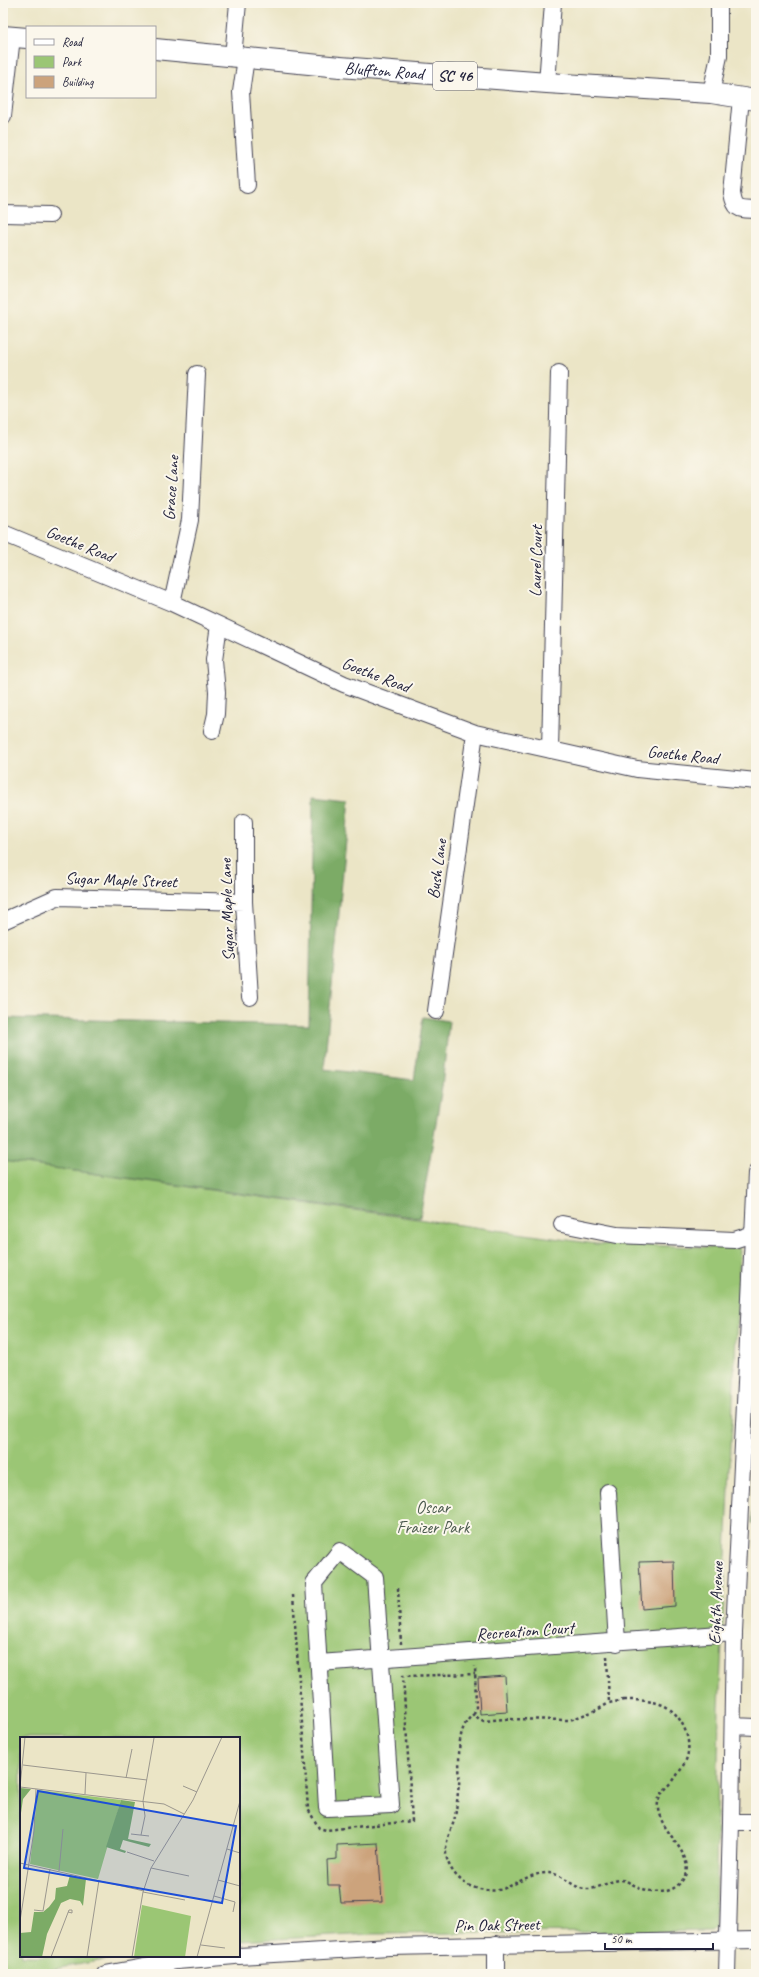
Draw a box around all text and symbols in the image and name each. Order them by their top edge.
legend [26,26,156,98]
text: Road [62,34,84,50]
text: Park [62,54,83,70]
street label: Bluffton Road [344,57,427,84]
road number: SC 46 [433,62,477,90]
text: Building [62,74,94,90]
street label: Grace Lane [158,454,184,521]
street label: Goethe Road [43,521,119,568]
street label: Laurel Court [525,523,547,597]
street label: Goethe Road [339,652,415,698]
street label: Goethe Road [646,741,722,769]
street label: Bush Lane [422,836,452,900]
street label: Sugar Maple Lane [215,857,239,962]
street label: Sugar Maple Street [65,868,180,893]
park label: Oscar Fraizer Park [397,1497,471,1538]
street label: Eighth Avenue [704,1560,728,1645]
street label: Recreation Court [475,1617,577,1645]
inset map [20,1737,240,1957]
street label: Pin Oak Street [454,1914,542,1936]
scale bar [605,1925,713,1951]
text: 50 m [611,1931,633,1947]

